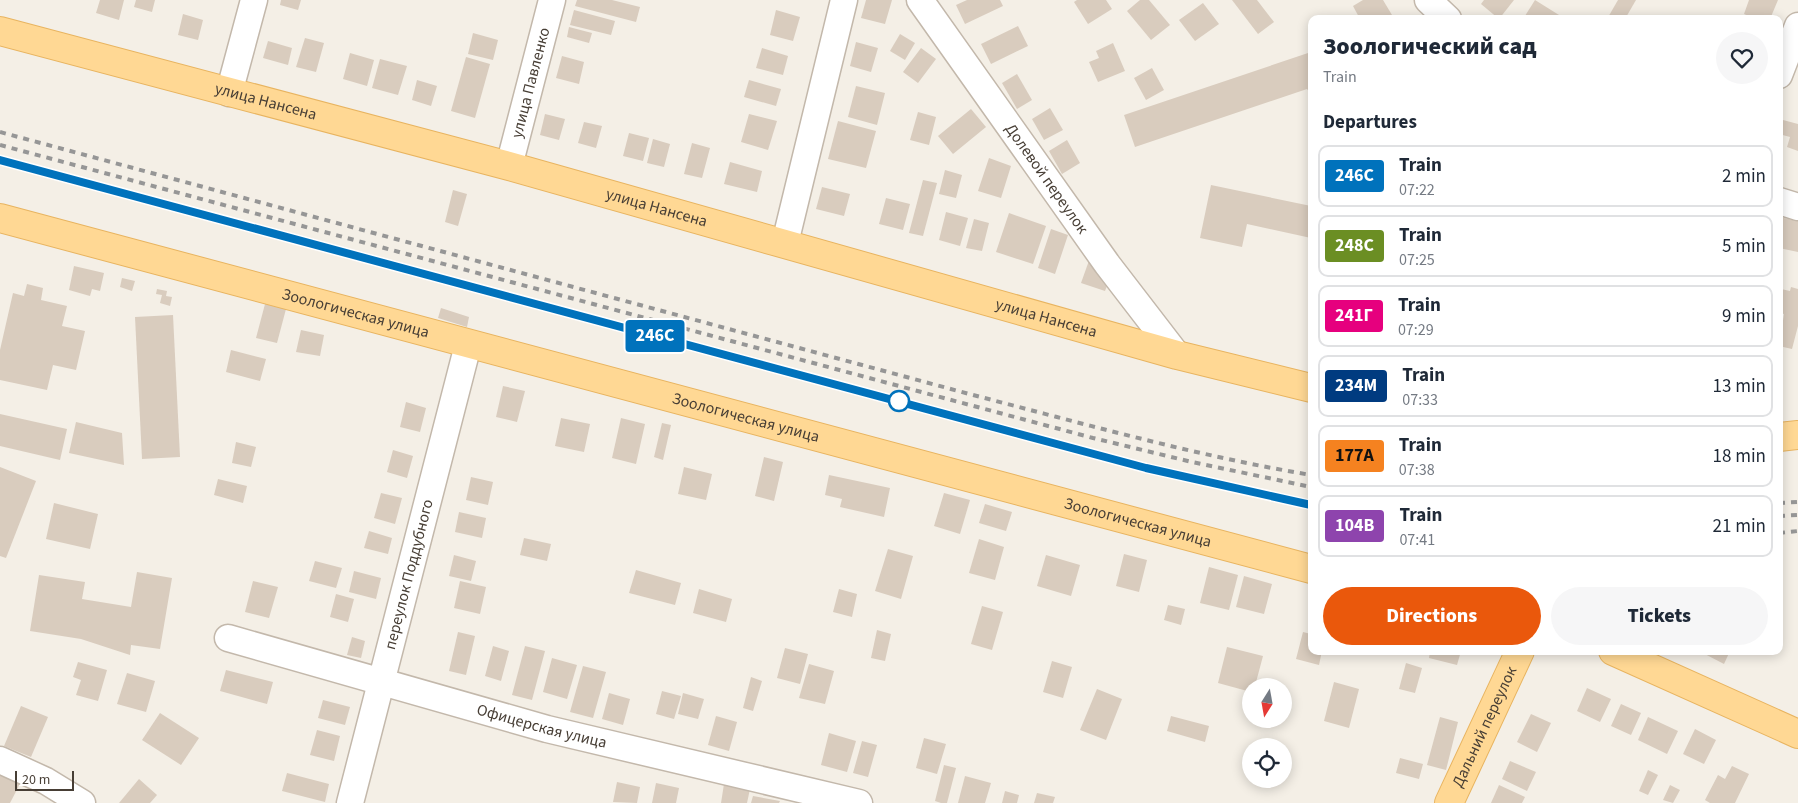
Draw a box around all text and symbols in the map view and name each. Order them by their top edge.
street label: улица Павленко [506,25,555,140]
text: Зоологический сад [1323,29,1537,64]
button: heart [1716,32,1768,84]
text: Train [1323,66,1357,88]
street label: улица Нансена [212,77,319,126]
text: Departures [1323,109,1417,136]
street label: Долевой переулок [1000,119,1093,238]
text: Train [1399,152,1442,179]
text: 246С [1335,163,1374,188]
text: 2 min [1722,163,1766,190]
text: 07:22 [1399,179,1435,201]
street label: улица Нансена [603,183,710,233]
text: Train [1399,222,1442,249]
text: 248С [1335,233,1374,258]
text: 5 min [1722,233,1766,260]
text: 07:25 [1399,249,1435,271]
street label: Зоологическая улица [279,283,432,343]
text: Train [1398,292,1441,319]
street label: улица Нансена [993,293,1100,343]
text: 241Г [1335,303,1373,328]
text: 9 min [1722,303,1766,330]
text: 07:29 [1398,319,1434,341]
line badge: 246С [620,320,690,352]
text: 246С [636,323,675,348]
text: Train [1402,362,1445,389]
text: 234М [1335,373,1377,398]
text: 13 min [1712,373,1766,400]
street label: Зоологическая улица [670,387,822,448]
text: 07:33 [1402,389,1438,411]
unlabelled marker [888,390,910,412]
text: Train [1399,432,1442,459]
text: 177А [1335,443,1374,468]
text: 18 min [1712,443,1766,470]
text: 07:38 [1399,459,1435,481]
street label: Зоологическая улица [1062,492,1214,553]
street label: переулок Поддубного [379,497,439,652]
text: Train [1399,502,1442,529]
text: 104В [1335,513,1374,538]
text: 21 min [1712,513,1766,540]
text: 07:41 [1399,529,1435,551]
button: Directions [1323,587,1541,645]
button: Tickets [1551,587,1768,645]
street label: Дальний переулок [1447,663,1522,791]
north arrow [1242,678,1292,728]
map controls [1242,678,1292,788]
street label: Офицерская улица [474,699,609,754]
button: locate [1242,738,1292,788]
scale bar [15,768,74,791]
text: 20 m [22,770,50,790]

